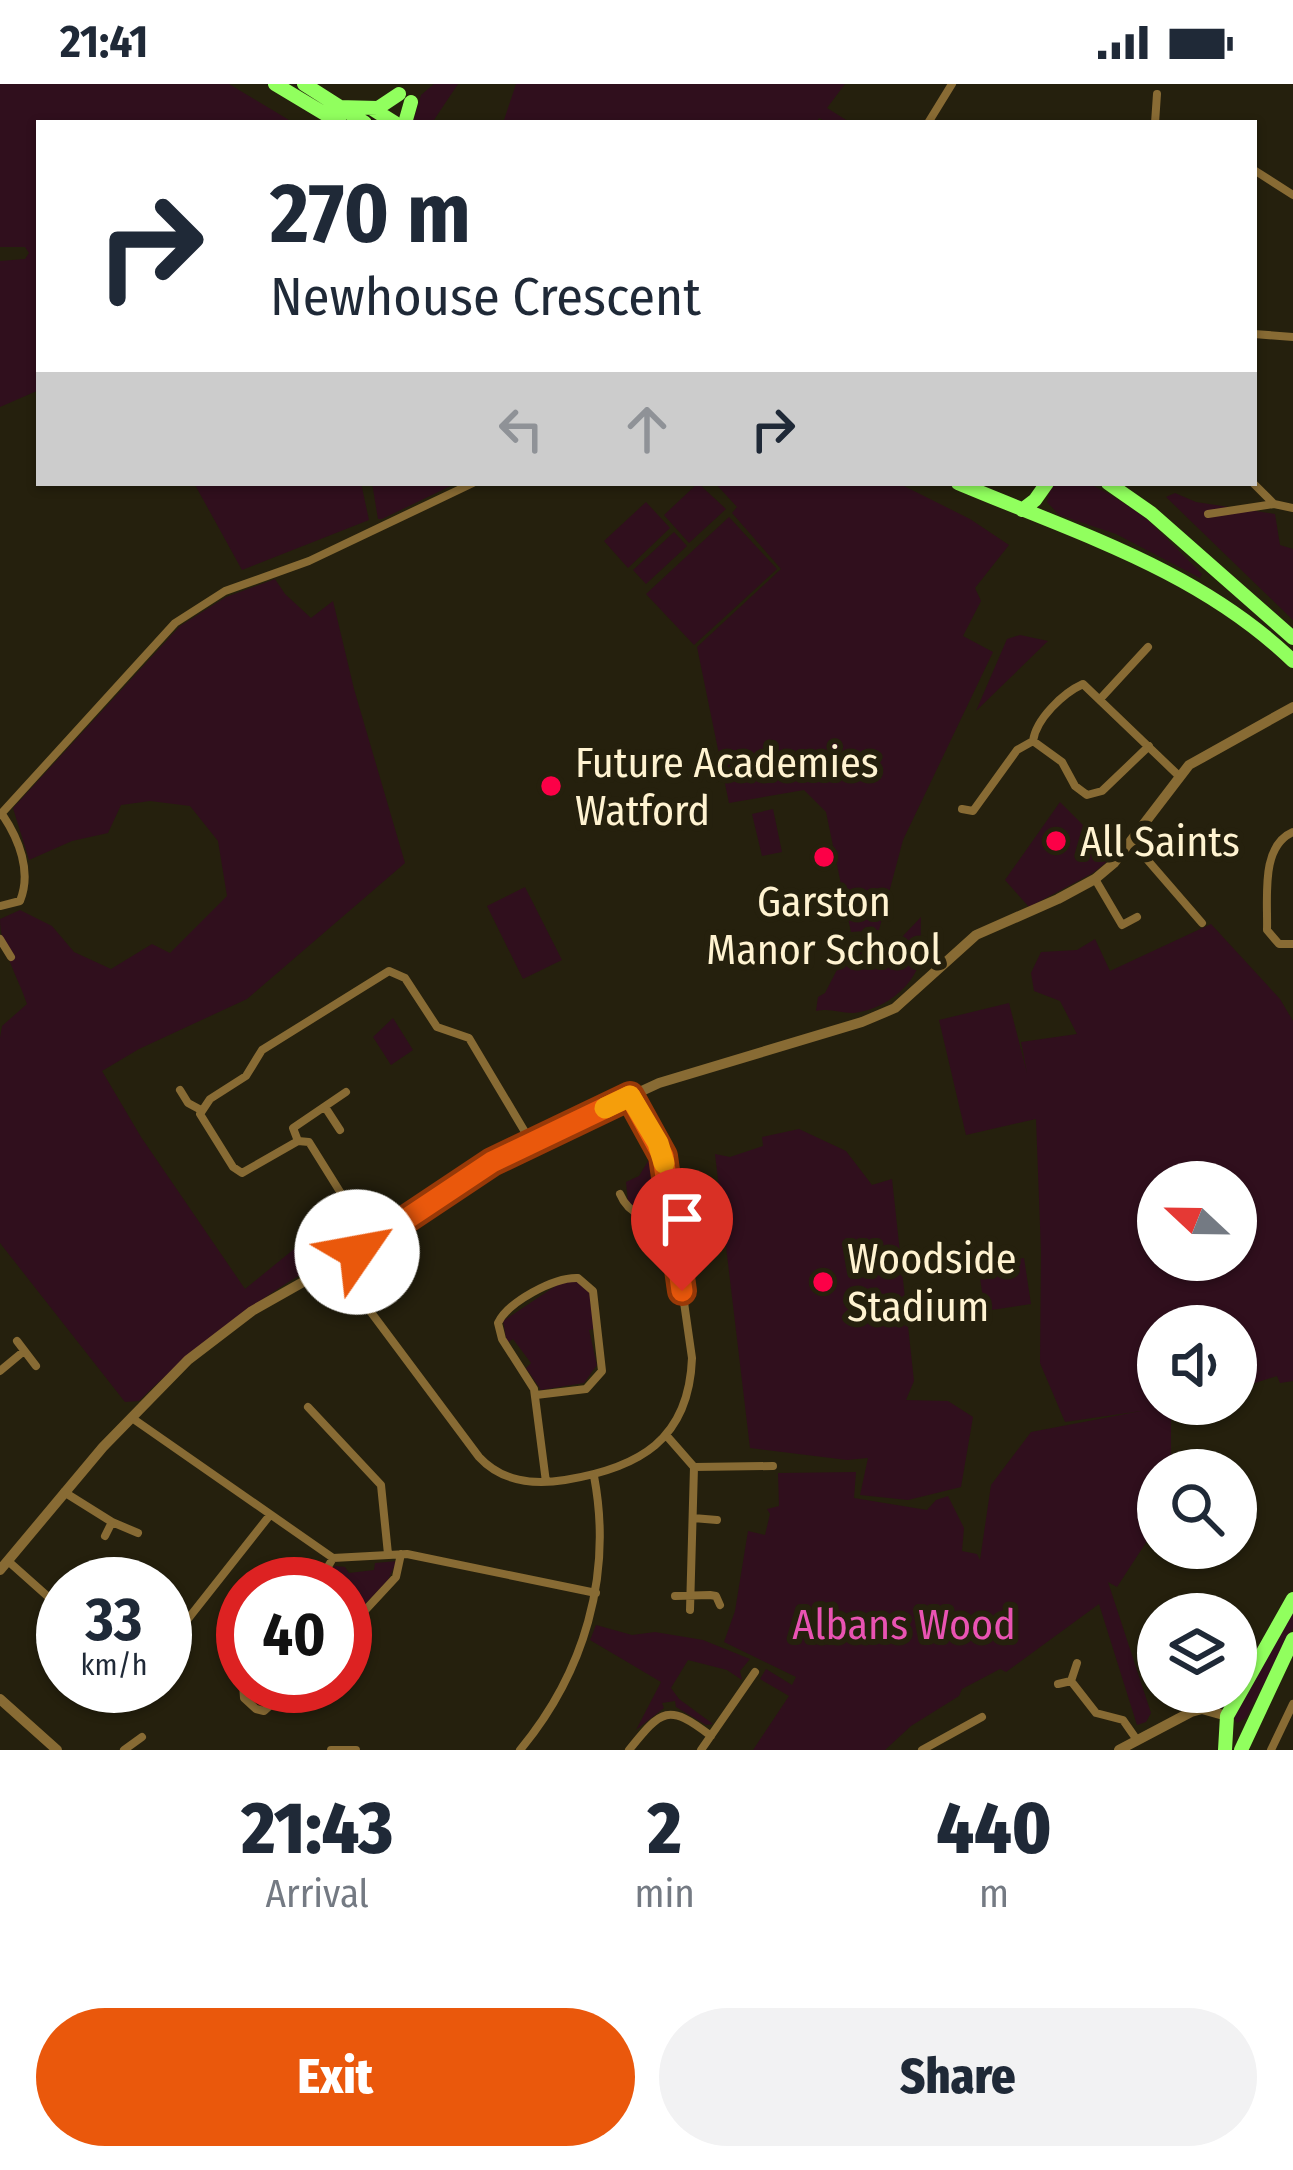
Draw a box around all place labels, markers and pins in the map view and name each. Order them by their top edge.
place label: Future Academies Watford [575,738,879,836]
marker: Future Academies Watford [538,773,564,799]
place label: All Saints [1080,817,1240,867]
marker: All Saints [1043,828,1069,854]
marker: Garston Manor School [811,844,837,870]
place label: Garston Manor School [706,877,942,975]
pin [631,1168,733,1291]
place label: Woodside Stadium [847,1234,1017,1332]
marker: Woodside Stadium [810,1269,836,1295]

